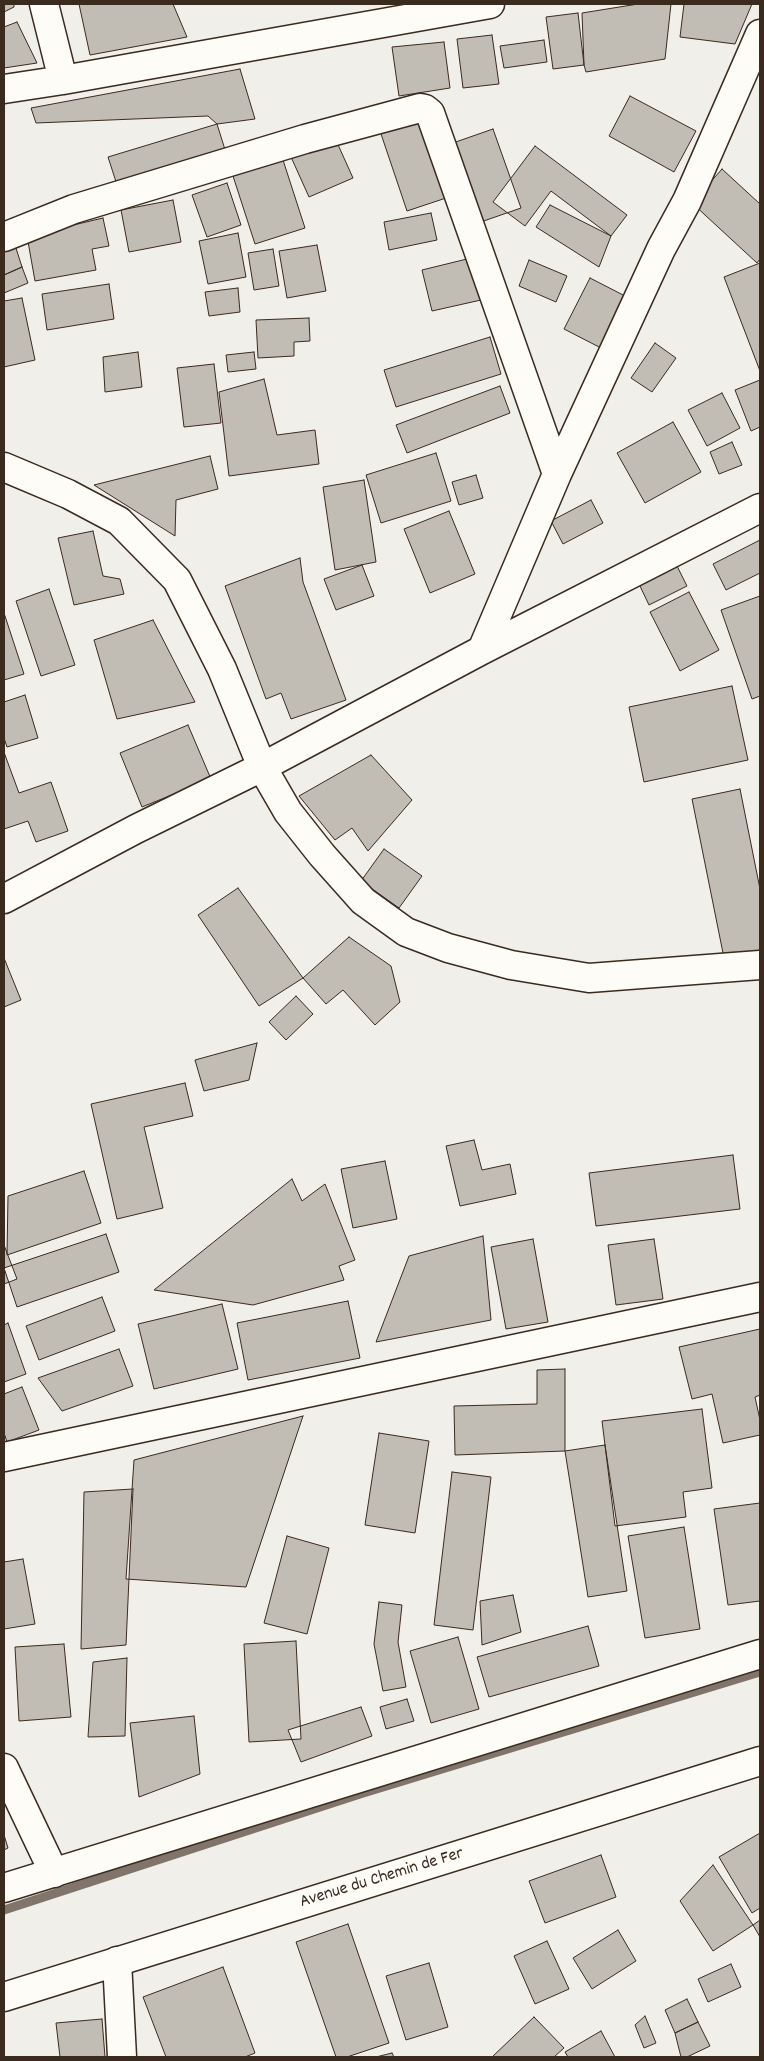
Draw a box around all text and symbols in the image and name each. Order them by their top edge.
street label: Avenue du Chemin de Fer [298,1844,466,1914]

